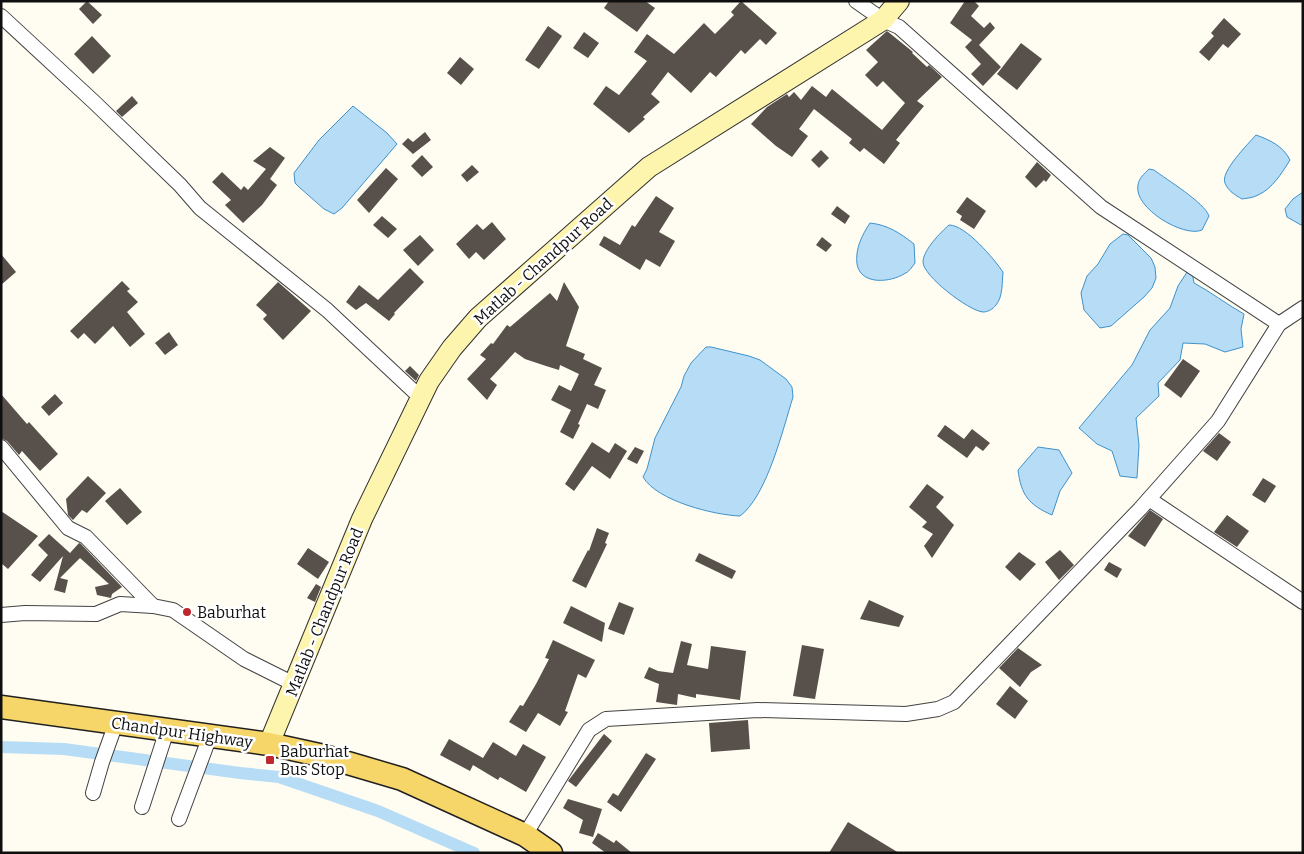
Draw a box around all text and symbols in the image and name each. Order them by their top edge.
street label: Matlab - Chandpur Road [470,194,617,329]
street label: Matlab - Chandpur Road [282,525,367,699]
place label: Baburhat [197,603,266,622]
marker: Baburhat [181,606,193,618]
street label: Chandpur Highway [110,713,255,752]
place label: Baburhat Bus Stop [280,742,349,779]
marker: Baburhat Bus Stop [264,754,276,766]

